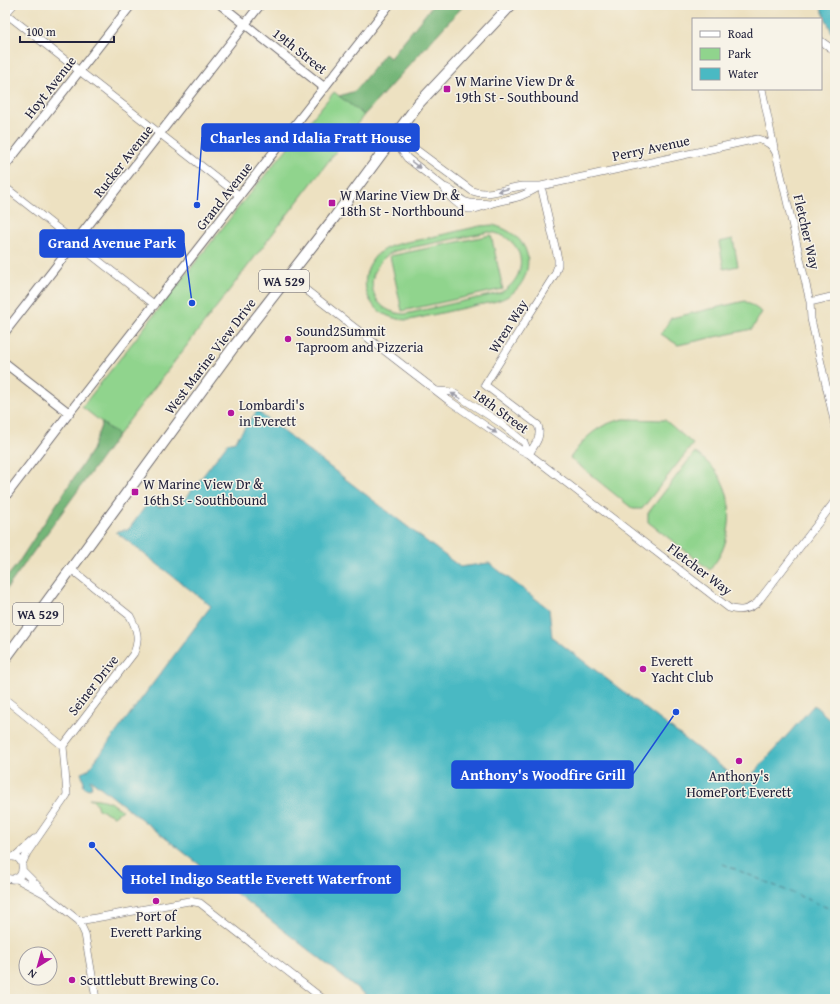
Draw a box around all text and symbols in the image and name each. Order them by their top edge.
scale bar [20,18,114,44]
legend [692,18,822,90]
text: 100 m [26,23,56,40]
street label: 19th Street [268,23,332,79]
text: Road [728,25,754,42]
text: Park [728,45,752,62]
street label: Hoyt Avenue [19,51,81,122]
text: Water [728,65,758,82]
place label: W Marine View Dr & 19th St - Southbound [455,71,579,107]
marker: W Marine View Dr & 19th St - Southbound [442,84,452,94]
street label: Rucker Avenue [88,120,158,201]
callout: Charles and Idalia Fratt House [202,124,419,151]
text: Charles and Idalia Fratt House [210,127,412,148]
street label: Perry Avenue [610,130,692,166]
street label: Grand Avenue [191,157,257,234]
one-way arrow [411,161,422,170]
place label: W Marine View Dr & 18th St - Northbound [340,185,465,221]
one-way arrow [496,188,509,194]
street label: Fletcher Way [789,192,825,272]
marker: W Marine View Dr & 18th St - Northbound [327,198,337,208]
callout: Grand Avenue Park [40,230,184,257]
text: Grand Avenue Park [48,232,176,253]
road number: WA 529 [259,270,309,292]
street label: West Marine View Drive [160,293,261,418]
street label: Wren Way [484,295,532,357]
place label: Sound2Summit Taproom and Pizzeria [296,321,424,357]
marker: Sound2Summit Taproom and Pizzeria [283,334,293,344]
street label: 18th Street [469,384,533,438]
one-way arrow [451,392,462,399]
place label: Lombardi's in Everett [239,395,304,431]
marker: Lombardi's in Everett [226,408,236,418]
one-way arrow [487,426,497,434]
place label: W Marine View Dr & 16th St - Southbound [143,474,267,510]
marker: W Marine View Dr & 16th St - Southbound [130,487,140,497]
street label: Fletcher Way [663,538,737,600]
road number: WA 529 [13,603,63,625]
street label: Seiner Drive [63,650,123,720]
place label: Everett Yacht Club [651,651,713,687]
marker: Everett Yacht Club [638,664,648,674]
marker: Anthony's HomePort Everett [734,756,744,766]
callout: Anthony's Woodfire Grill [452,761,633,788]
text: Anthony's Woodfire Grill [460,764,626,785]
place label: Anthony's HomePort Everett [686,766,792,802]
callout: Hotel Indigo Seattle Everett Waterfront [123,866,400,893]
text: Hotel Indigo Seattle Everett Waterfront [131,868,392,889]
marker: Port of Everett Parking [151,896,161,906]
place label: Port of Everett Parking [110,906,202,942]
north arrow [18,946,58,986]
text: N [24,965,40,983]
place label: Scuttlebutt Brewing Co. [80,970,219,990]
marker: Scuttlebutt Brewing Co. [67,975,77,985]

